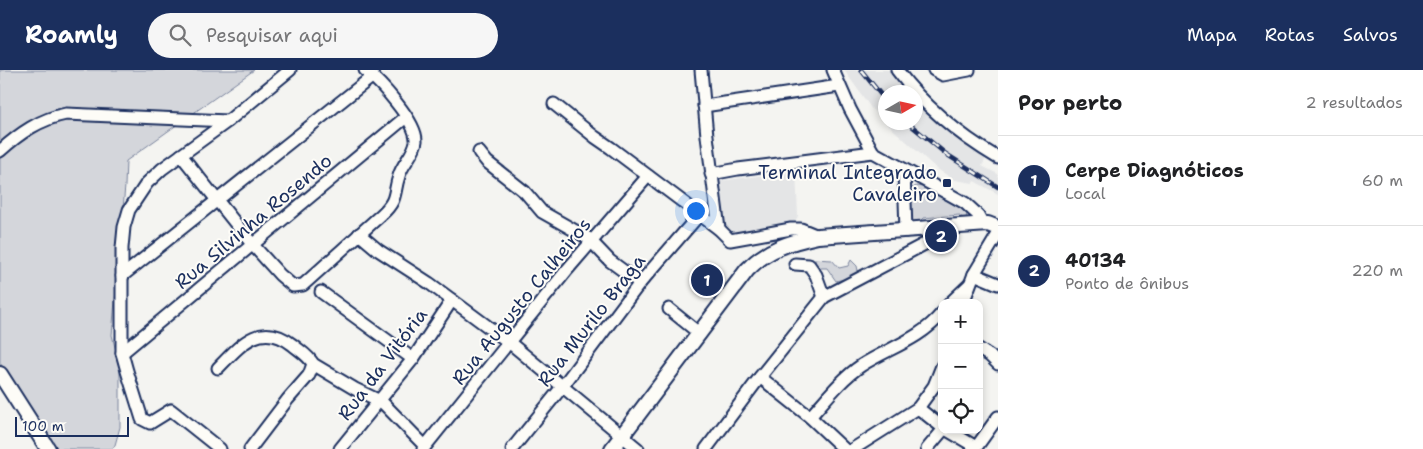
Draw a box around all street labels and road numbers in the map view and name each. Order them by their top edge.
street label: Rua Silvinha Rosendo [169,148,337,295]
street label: Rua Augusto Calheiros [446,213,597,390]
street label: Rua Murilo Braga [532,249,651,392]
street label: Rua da Vitória [332,303,433,425]

